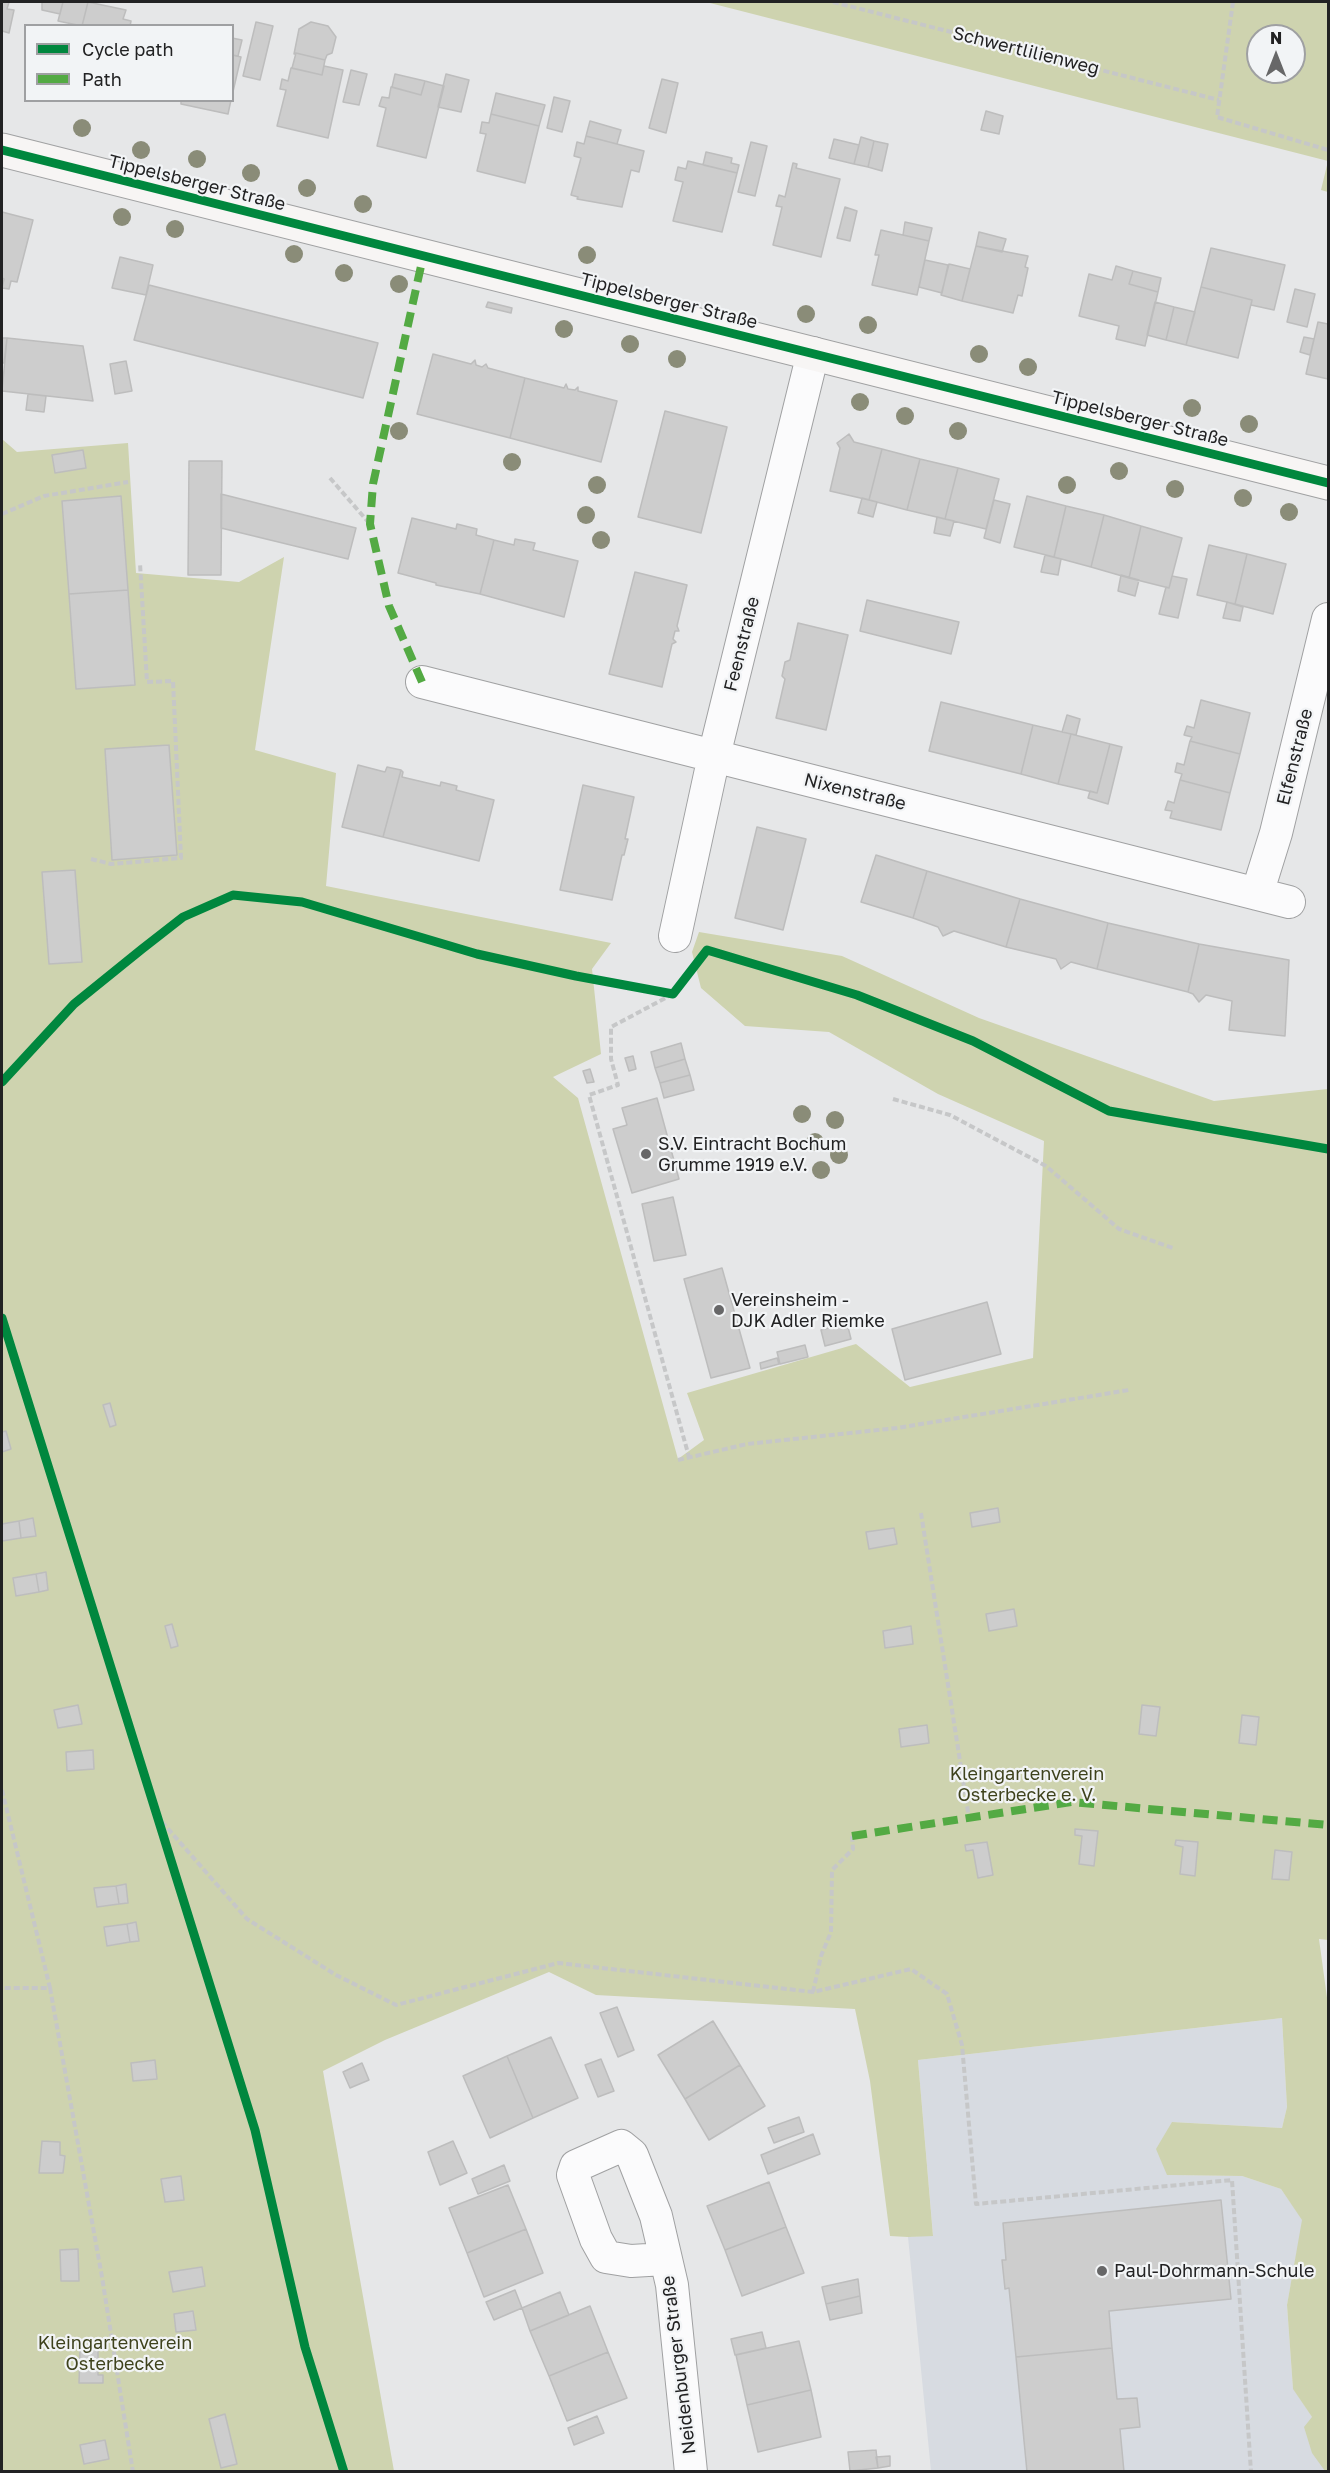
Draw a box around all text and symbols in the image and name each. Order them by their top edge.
street label: Schwertlilienweg [951,22,1101,80]
legend [24,24,234,102]
north arrow [1246,24,1306,84]
text: N [1270,28,1282,48]
text: Cycle path [82,38,174,60]
text: Path [82,68,122,90]
street label: Tippelsberger Straße [106,151,288,215]
street label: Tippelsberger Straße [578,269,760,333]
street label: Tippelsberger Straße [1049,387,1231,451]
street label: Feenstraße [720,594,764,694]
street label: Elfenstraße [1273,706,1317,808]
street label: Nixenstraße [802,769,908,815]
place label: S.V. Eintracht Bochum Grumme 1919 e.V. [658,1133,846,1176]
marker: S.V. Eintracht Bochum Grumme 1919 e.V. [639,1147,653,1161]
place label: Vereinsheim - DJK Adler Riemke [731,1289,885,1332]
marker: Vereinsheim - DJK Adler Riemke [712,1303,726,1317]
park label: Kleingartenverein Osterbecke e. V. [950,1763,1104,1806]
place label: Paul-Dohrmann-Schule [1114,2260,1314,2282]
marker: Paul-Dohrmann-Schule [1095,2264,1109,2278]
street label: Neidenburger Straße [657,2275,701,2455]
park label: Kleingartenverein Osterbecke [38,2332,192,2374]

